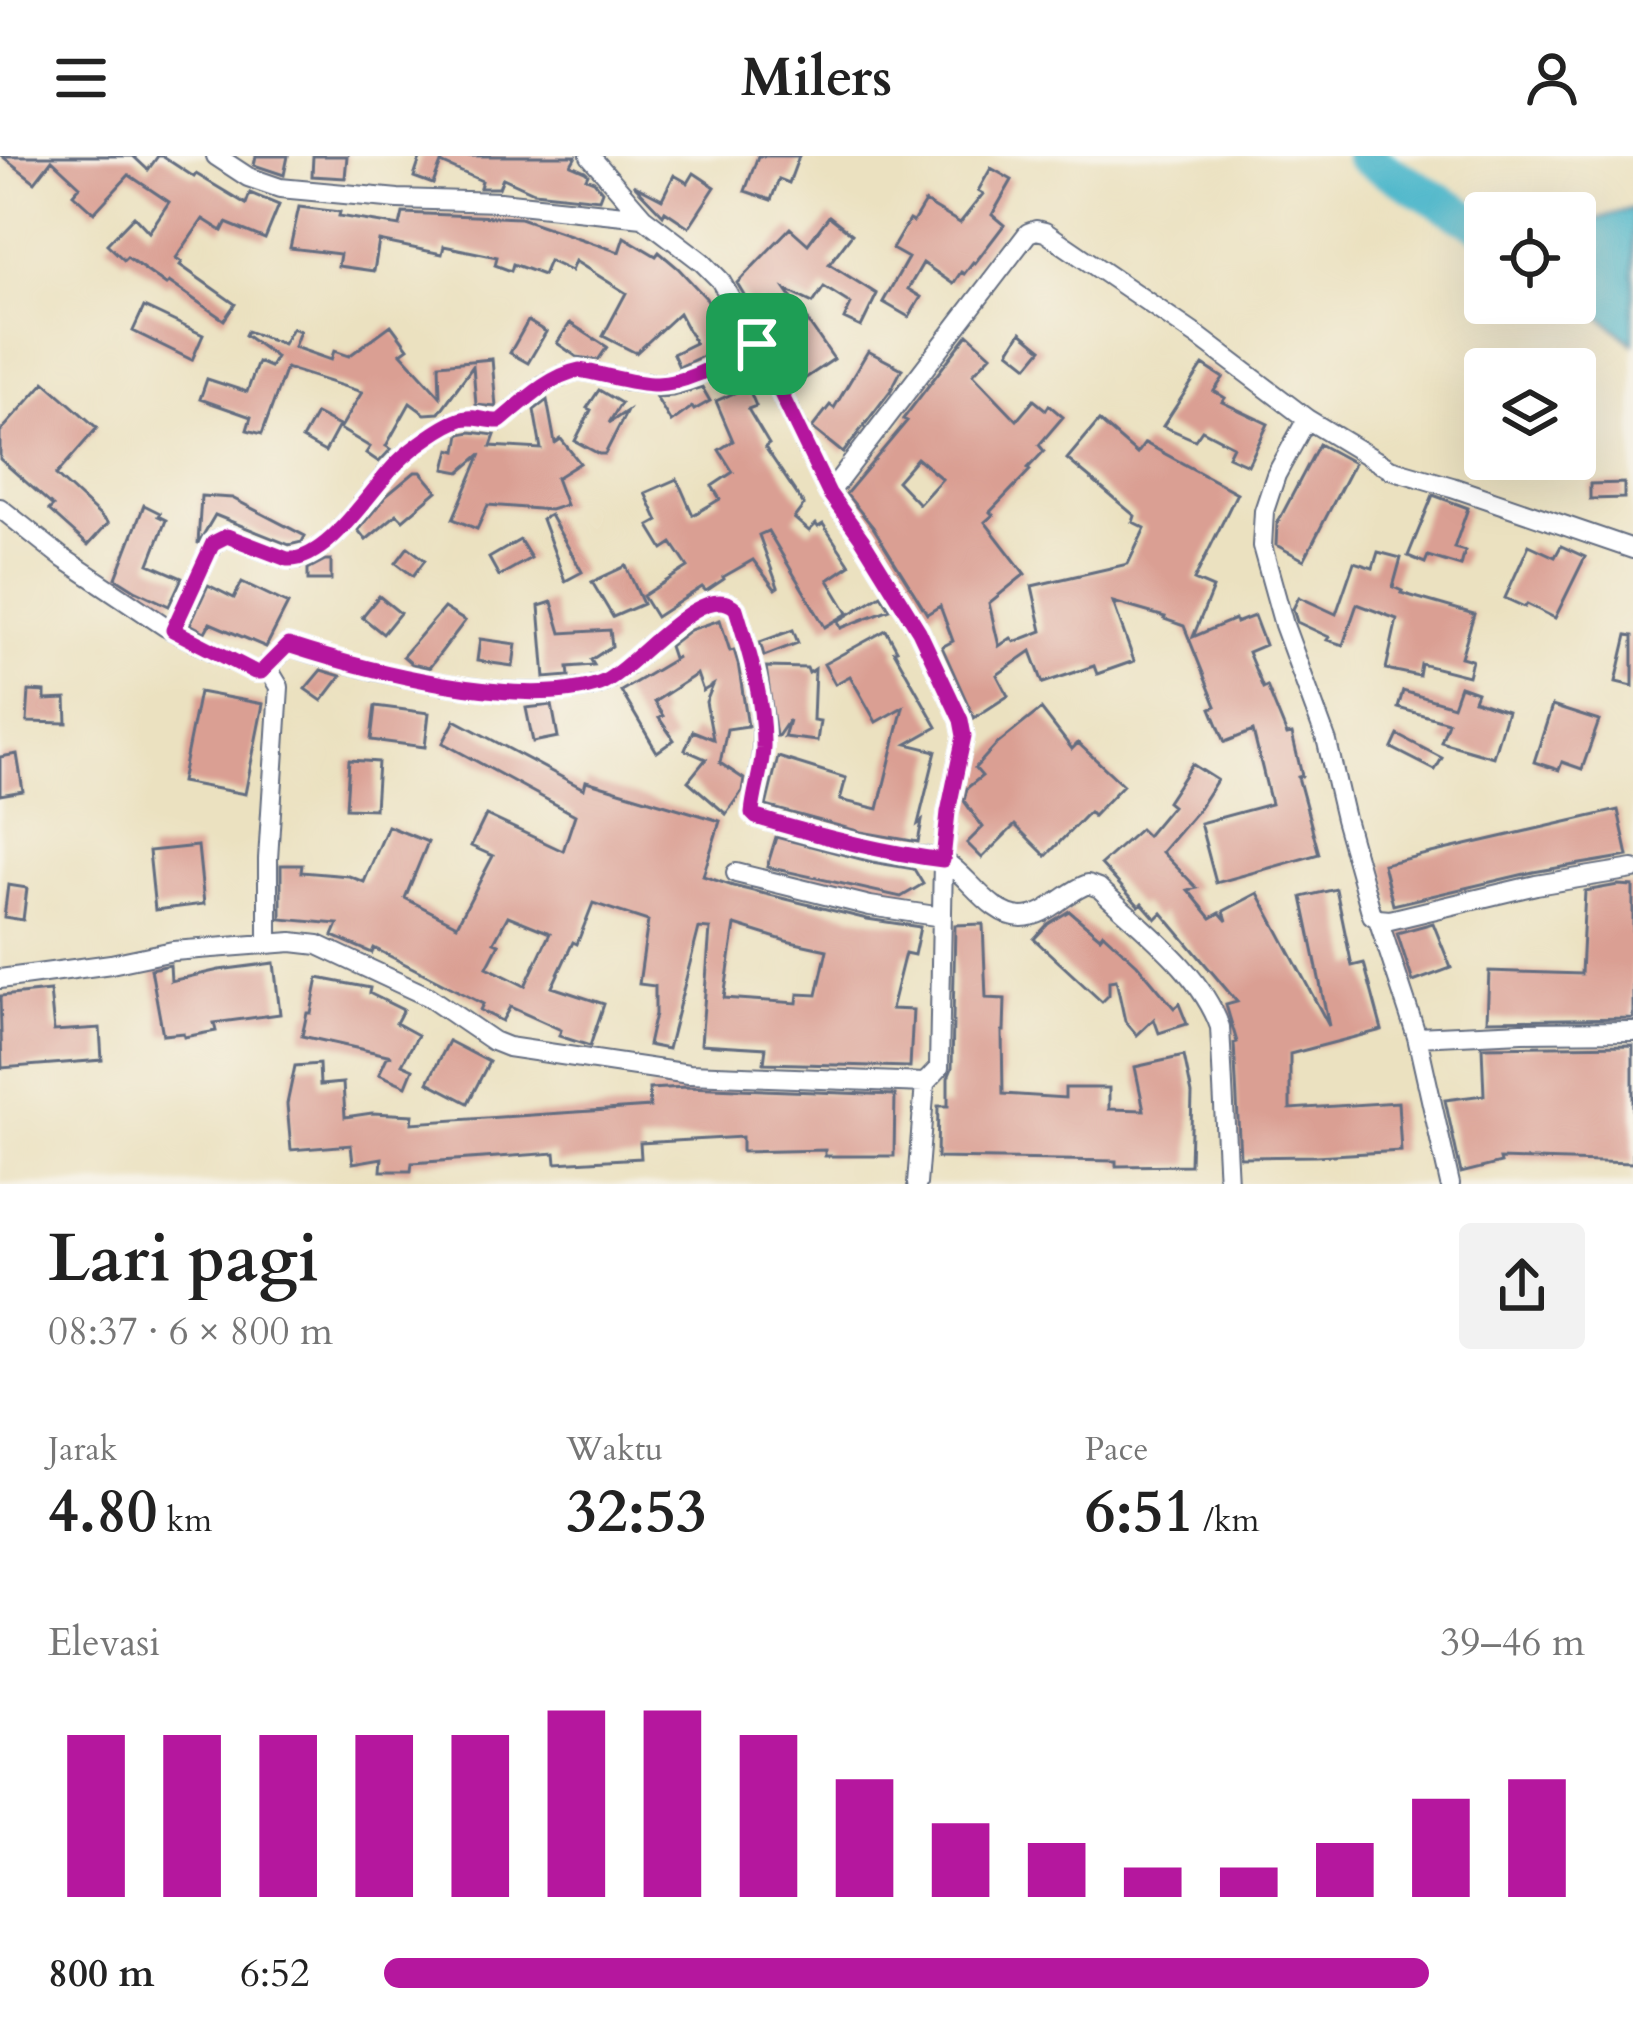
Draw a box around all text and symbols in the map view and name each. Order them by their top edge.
text: Milers [741,42,892,115]
icon: menu [48,45,114,111]
icon: person [1519,45,1585,111]
map controls [1464,192,1596,480]
button: locate [1464,192,1596,324]
pin [706,293,808,395]
icon: arrive [724,311,790,377]
button: layers [1464,348,1596,480]
text: Lari pagi [48,1215,319,1304]
button: share [1459,1223,1585,1349]
text: 08:37 · 6 × 800 m [48,1305,333,1358]
text: Jarak [48,1427,117,1472]
text: Waktu [566,1427,663,1472]
text: Pace [1085,1427,1148,1472]
text: 4.80 [48,1472,158,1553]
text: 32:53 [566,1472,707,1553]
text: 6:51 [1085,1472,1194,1553]
text: km [158,1498,212,1543]
text: /km [1194,1498,1259,1543]
text: Elevasi [48,1616,160,1669]
text: 39–46 m [1440,1616,1585,1669]
text: 800 m [48,1947,154,2000]
text: 6:52 [240,1947,310,2000]

